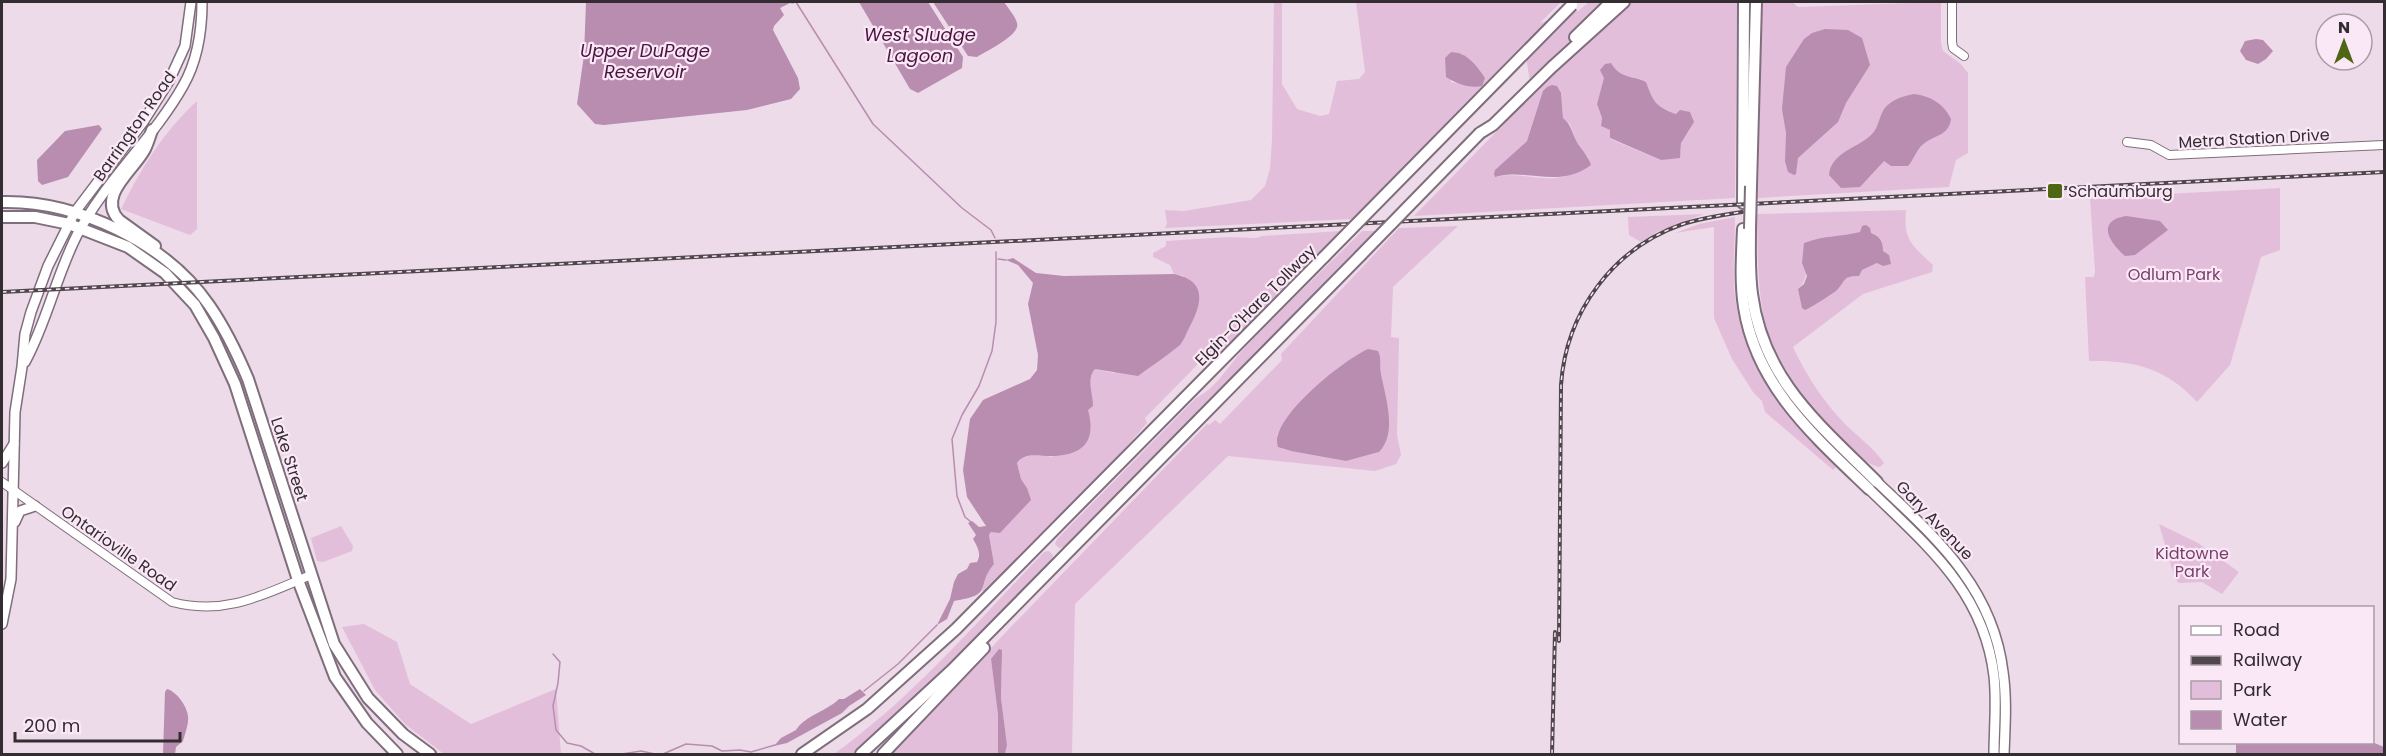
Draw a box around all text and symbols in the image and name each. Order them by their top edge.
north arrow [2314,12,2374,72]
text: N [2338,16,2350,39]
water label: West Sludge Lagoon [864,22,976,68]
water label: Upper DuPage Reservoir [580,38,710,84]
street label: Barrington Road [88,67,181,186]
street label: Metra Station Drive [2178,123,2330,154]
place label: Schaumburg [2068,180,2173,203]
marker: Schaumburg [2046,182,2064,200]
street label: Elgin-O'Hare Tollway [1190,240,1321,371]
park label: Odlum Park [2128,263,2221,286]
street label: Lake Street [265,414,314,504]
street label: Gary Avenue [1891,475,1979,565]
street label: Ontarioville Road [56,500,181,597]
park label: Kidtowne Park [2155,542,2229,583]
legend [2179,606,2374,744]
text: Road [2233,617,2280,642]
text: Railway [2233,647,2302,672]
text: Park [2233,677,2272,702]
scale bar [15,705,180,743]
text: Water [2233,707,2287,732]
text: 200 m [24,713,80,738]

